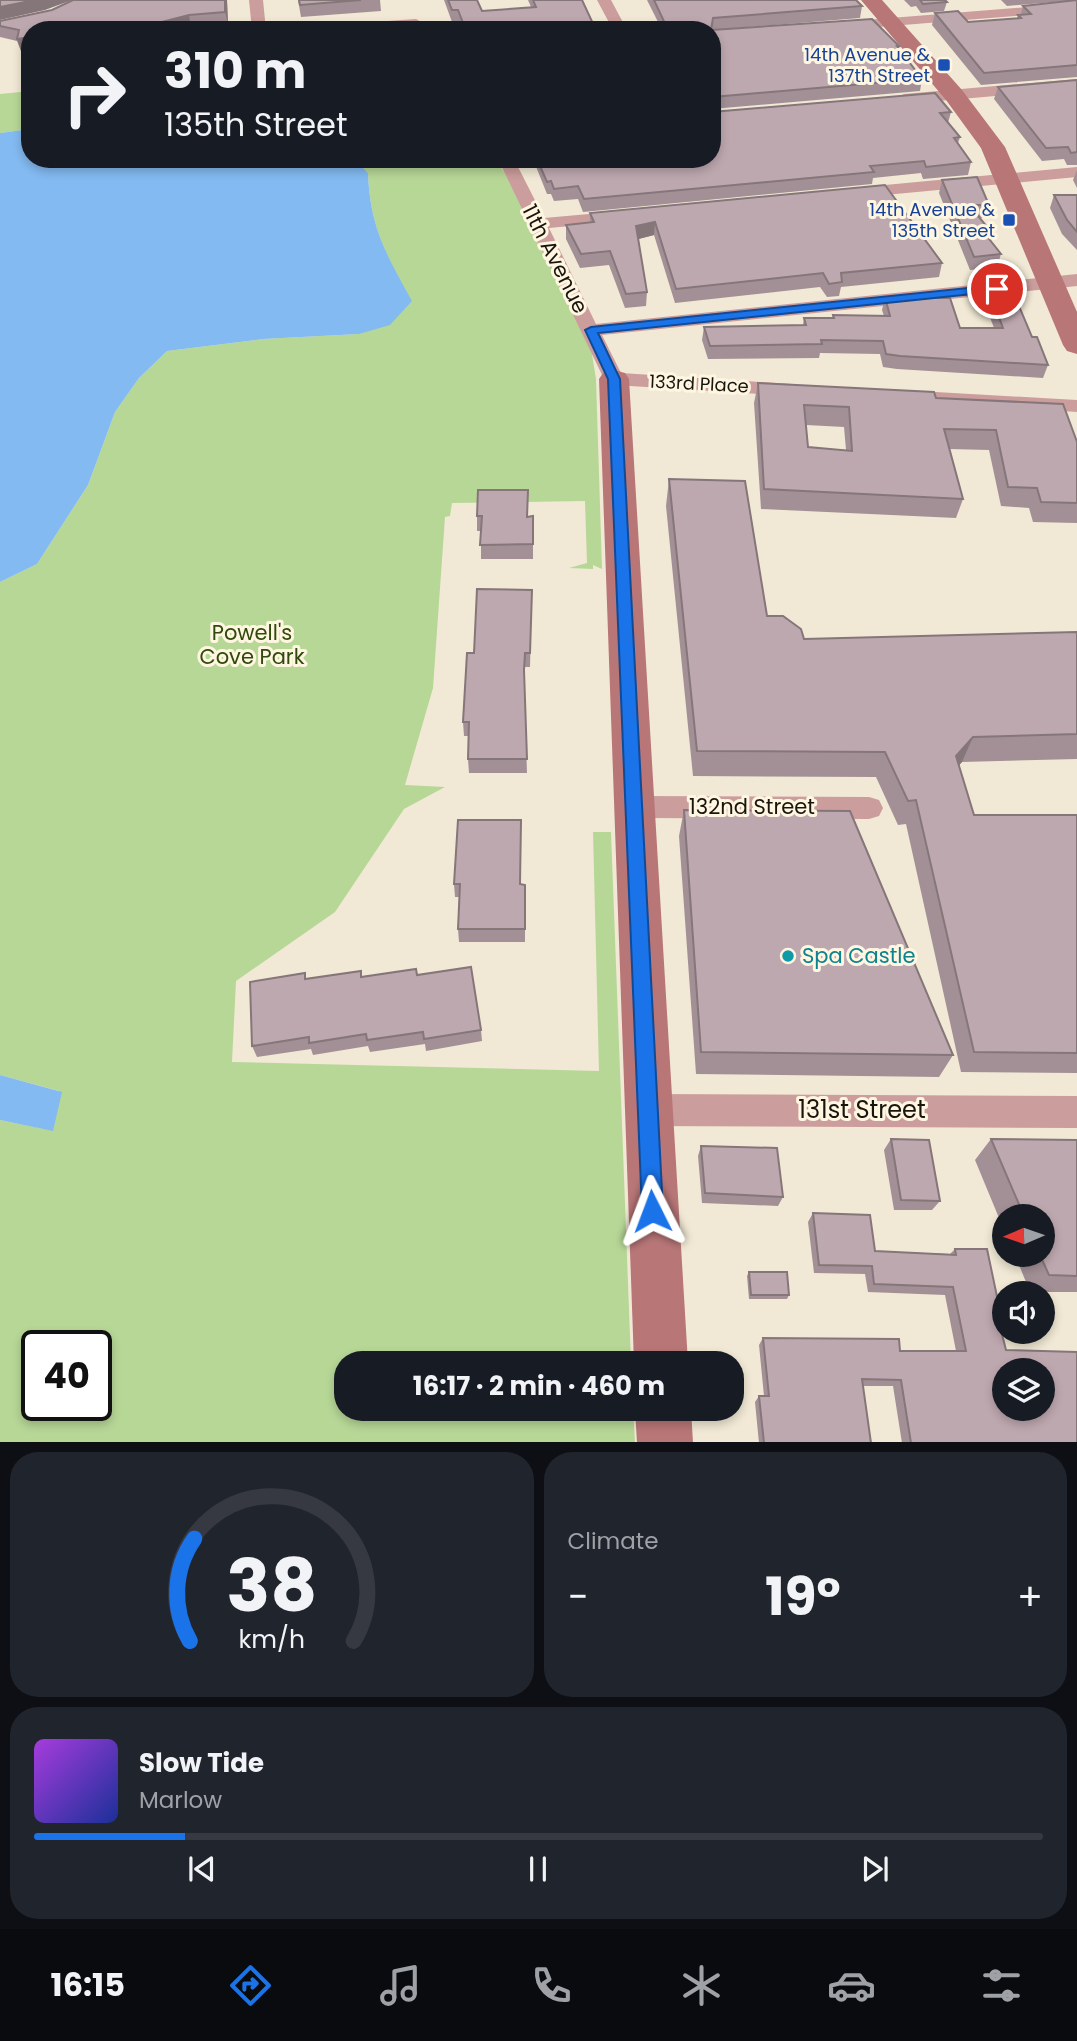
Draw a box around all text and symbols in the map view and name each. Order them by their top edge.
text: 310 m [164,37,306,105]
place label: 14th Avenue & 137th Street [804,42,931,88]
icon: right [49,49,140,140]
marker: 14th Avenue & 137th Street [936,57,952,73]
text: 135th Street [164,102,348,147]
place label: 14th Avenue & 135th Street [869,197,996,243]
street label: 11th Avenue [516,199,595,318]
marker: 14th Avenue & 135th Street [1001,212,1017,228]
pin [967,259,1027,319]
icon: arrive [978,270,1016,308]
street label: 133rd Place [649,368,749,399]
park label: Powell's Cove Park [199,618,305,671]
street label: 132nd Street [689,792,815,821]
place label: Spa Castle [802,941,916,970]
marker: Spa Castle [780,948,796,964]
street label: 131st Street [798,1093,926,1126]
position arrow [615,1174,689,1248]
north arrow [992,1204,1055,1267]
map controls [992,1204,1055,1421]
button: sound [992,1281,1055,1344]
speed limit sign: 40 [21,1330,112,1421]
button: layers [992,1358,1055,1421]
text: 16:17 · 2 min · 460 m [413,1368,665,1404]
text: Climate [568,1525,658,1557]
text: 38 [226,1535,317,1636]
text: 19° [765,1560,841,1633]
text: − [568,1570,588,1623]
text: + [1017,1570,1043,1623]
text: km/h [238,1621,305,1656]
text: Slow Tide [139,1745,264,1781]
text: Marlow [139,1784,222,1816]
icon: previous [183,1850,221,1888]
icon: pause [519,1850,557,1888]
icon: next [856,1850,894,1888]
icon: directions [226,1961,275,2010]
icon: music [376,1961,425,2010]
icon: phone [527,1961,576,2010]
icon: climate [677,1961,726,2010]
icon: car [827,1961,876,2010]
icon: filters [977,1961,1026,2010]
text: 16:15 [51,1962,125,2007]

